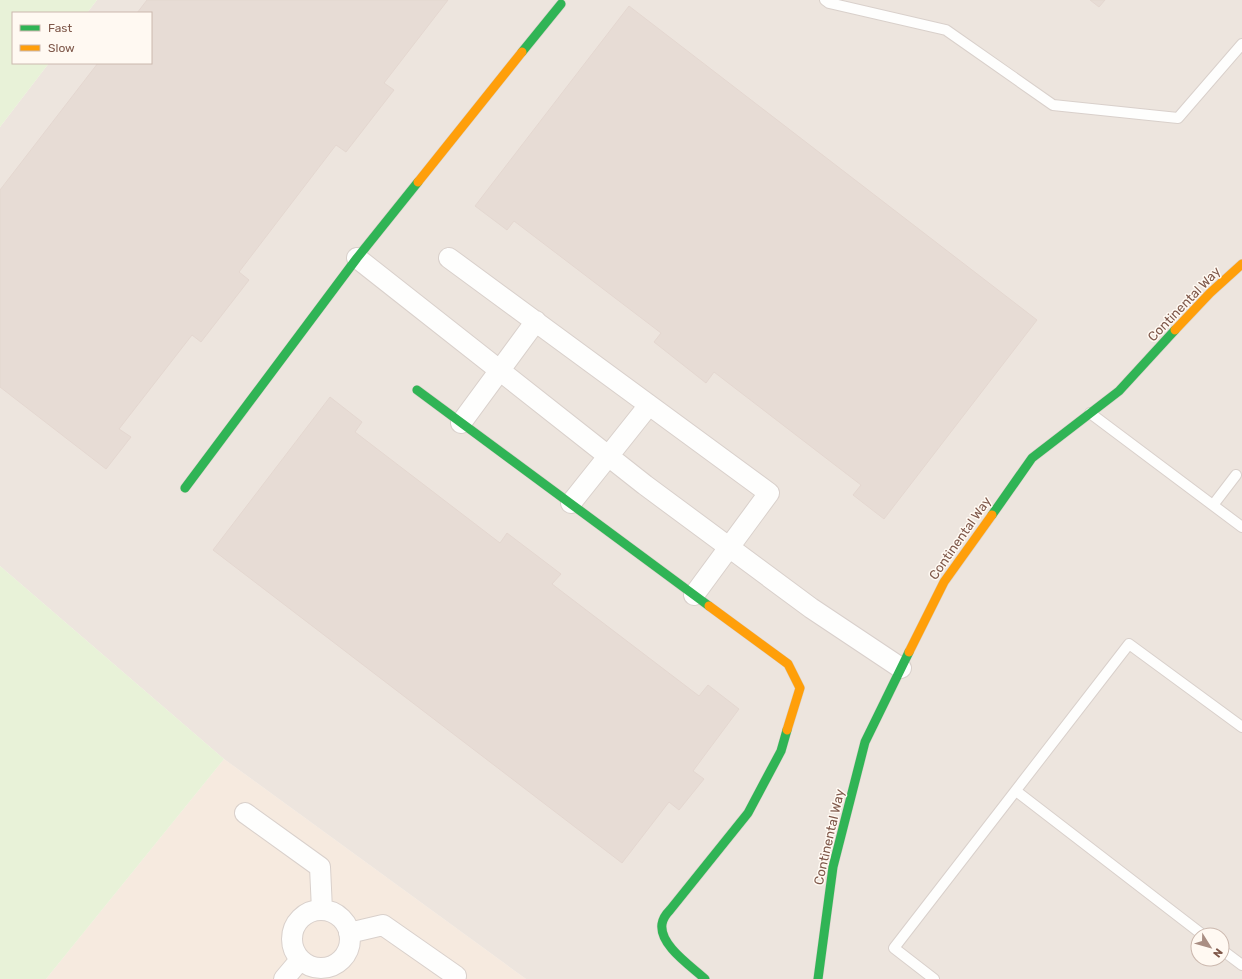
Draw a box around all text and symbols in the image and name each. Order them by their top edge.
legend [12,12,152,64]
text: Fast [48,21,72,35]
text: Slow [48,41,75,55]
street label: Continental Way [1145,264,1223,344]
street label: Continental Way [926,494,994,582]
street label: Continental Way [811,788,847,886]
north arrow [1190,927,1230,967]
text: N [1210,946,1225,960]

